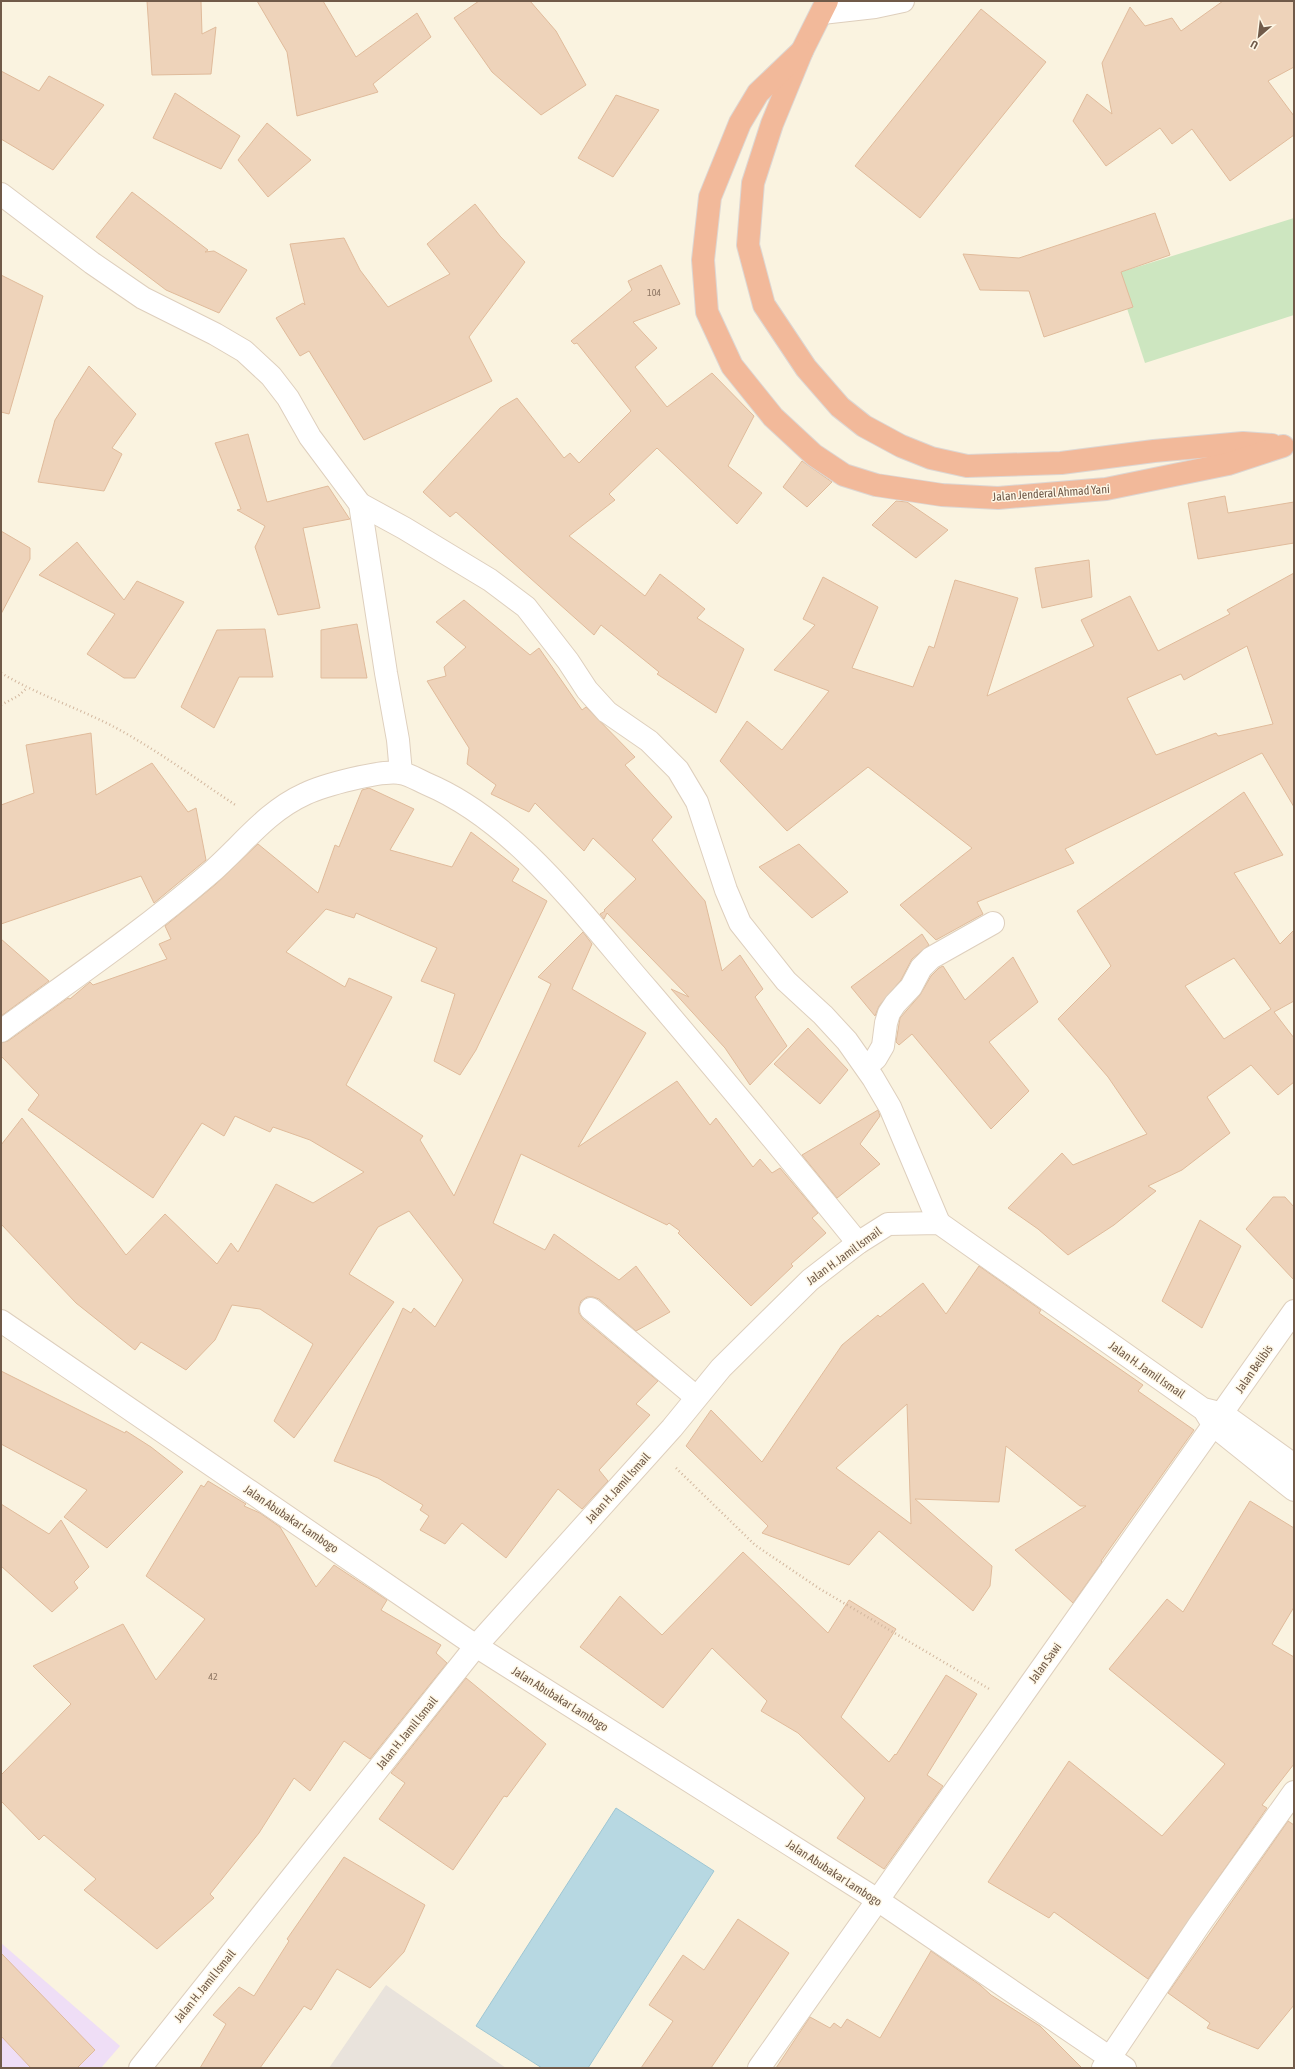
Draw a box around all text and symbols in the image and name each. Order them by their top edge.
north arrow [1239,16,1279,56]
text: U [1249,38,1260,52]
house number: 104 [647,287,661,298]
street label: Jalan Jenderal Ahmad Yani [992,482,1110,504]
street label: Jalan H. Jamil Ismail [804,1224,885,1288]
street label: Jalan H. Jamil Ismail [1106,1339,1188,1402]
street label: Jalan Belibis [1232,1342,1276,1396]
street label: Jalan H. Jamil Ismail [583,1449,654,1526]
street label: Jalan Abubakar Lambogo [241,1482,341,1556]
street label: Jalan Sawi [1026,1640,1064,1686]
street label: Jalan Abubakar Lambogo [509,1664,611,1735]
house number: 42 [208,1671,218,1682]
street label: Jalan H. Jamil Ismail [373,1693,441,1772]
street label: Jalan Abubakar Lambogo [784,1837,885,1909]
street label: Jalan H. Jamil Ismail [171,1946,239,2025]

